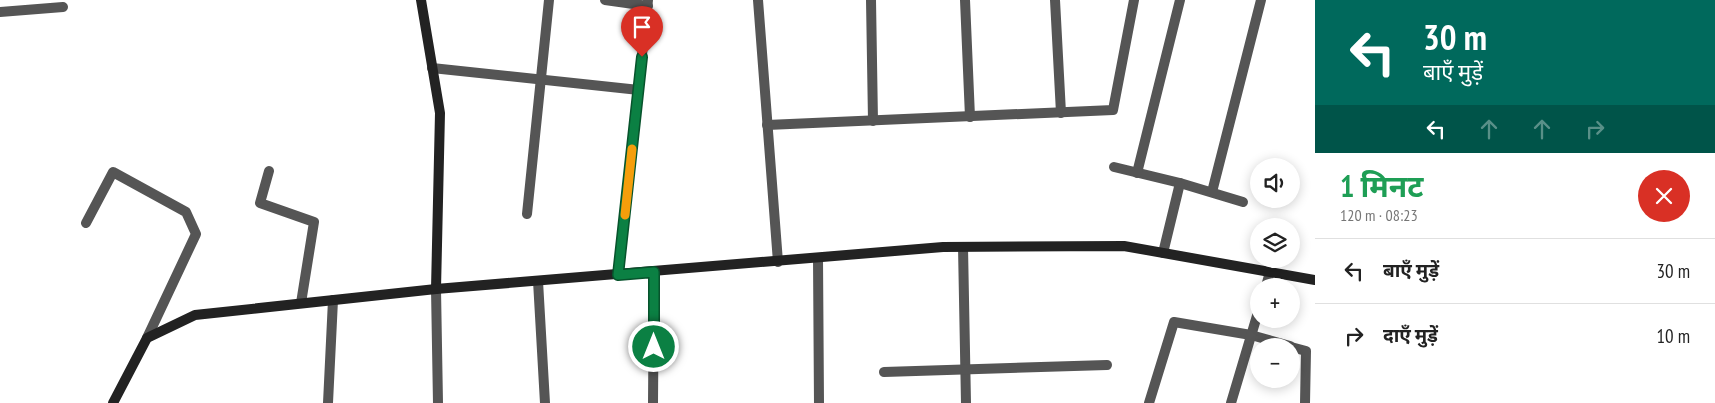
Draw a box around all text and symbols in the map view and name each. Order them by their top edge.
pin [621,6,663,57]
icon: arrive [628,13,656,41]
text: 30 m [1423,14,1487,60]
icon: left [1340,20,1405,85]
text: बाएँ मुड़ें [1423,58,1483,86]
icon: left [1422,115,1450,143]
icon: ahead [1475,115,1503,143]
icon: ahead [1528,115,1556,143]
icon: right [1581,115,1609,143]
map controls [1250,158,1300,388]
button: sound [1250,158,1300,208]
text: 1 मिनट [1340,166,1423,205]
button: close [1638,170,1690,222]
text: 120 m · 08:23 [1340,205,1418,225]
button: layers [1250,218,1300,268]
icon: left [1340,257,1368,285]
text: बाएँ मुड़ें [1383,258,1439,282]
text: 30 m [1657,259,1690,283]
button: + [1250,278,1300,328]
position arrow [627,320,679,372]
icon: right [1340,322,1368,350]
text: दाएँ मुड़ें [1383,323,1438,347]
text: 10 m [1657,324,1690,348]
button: − [1250,338,1300,388]

